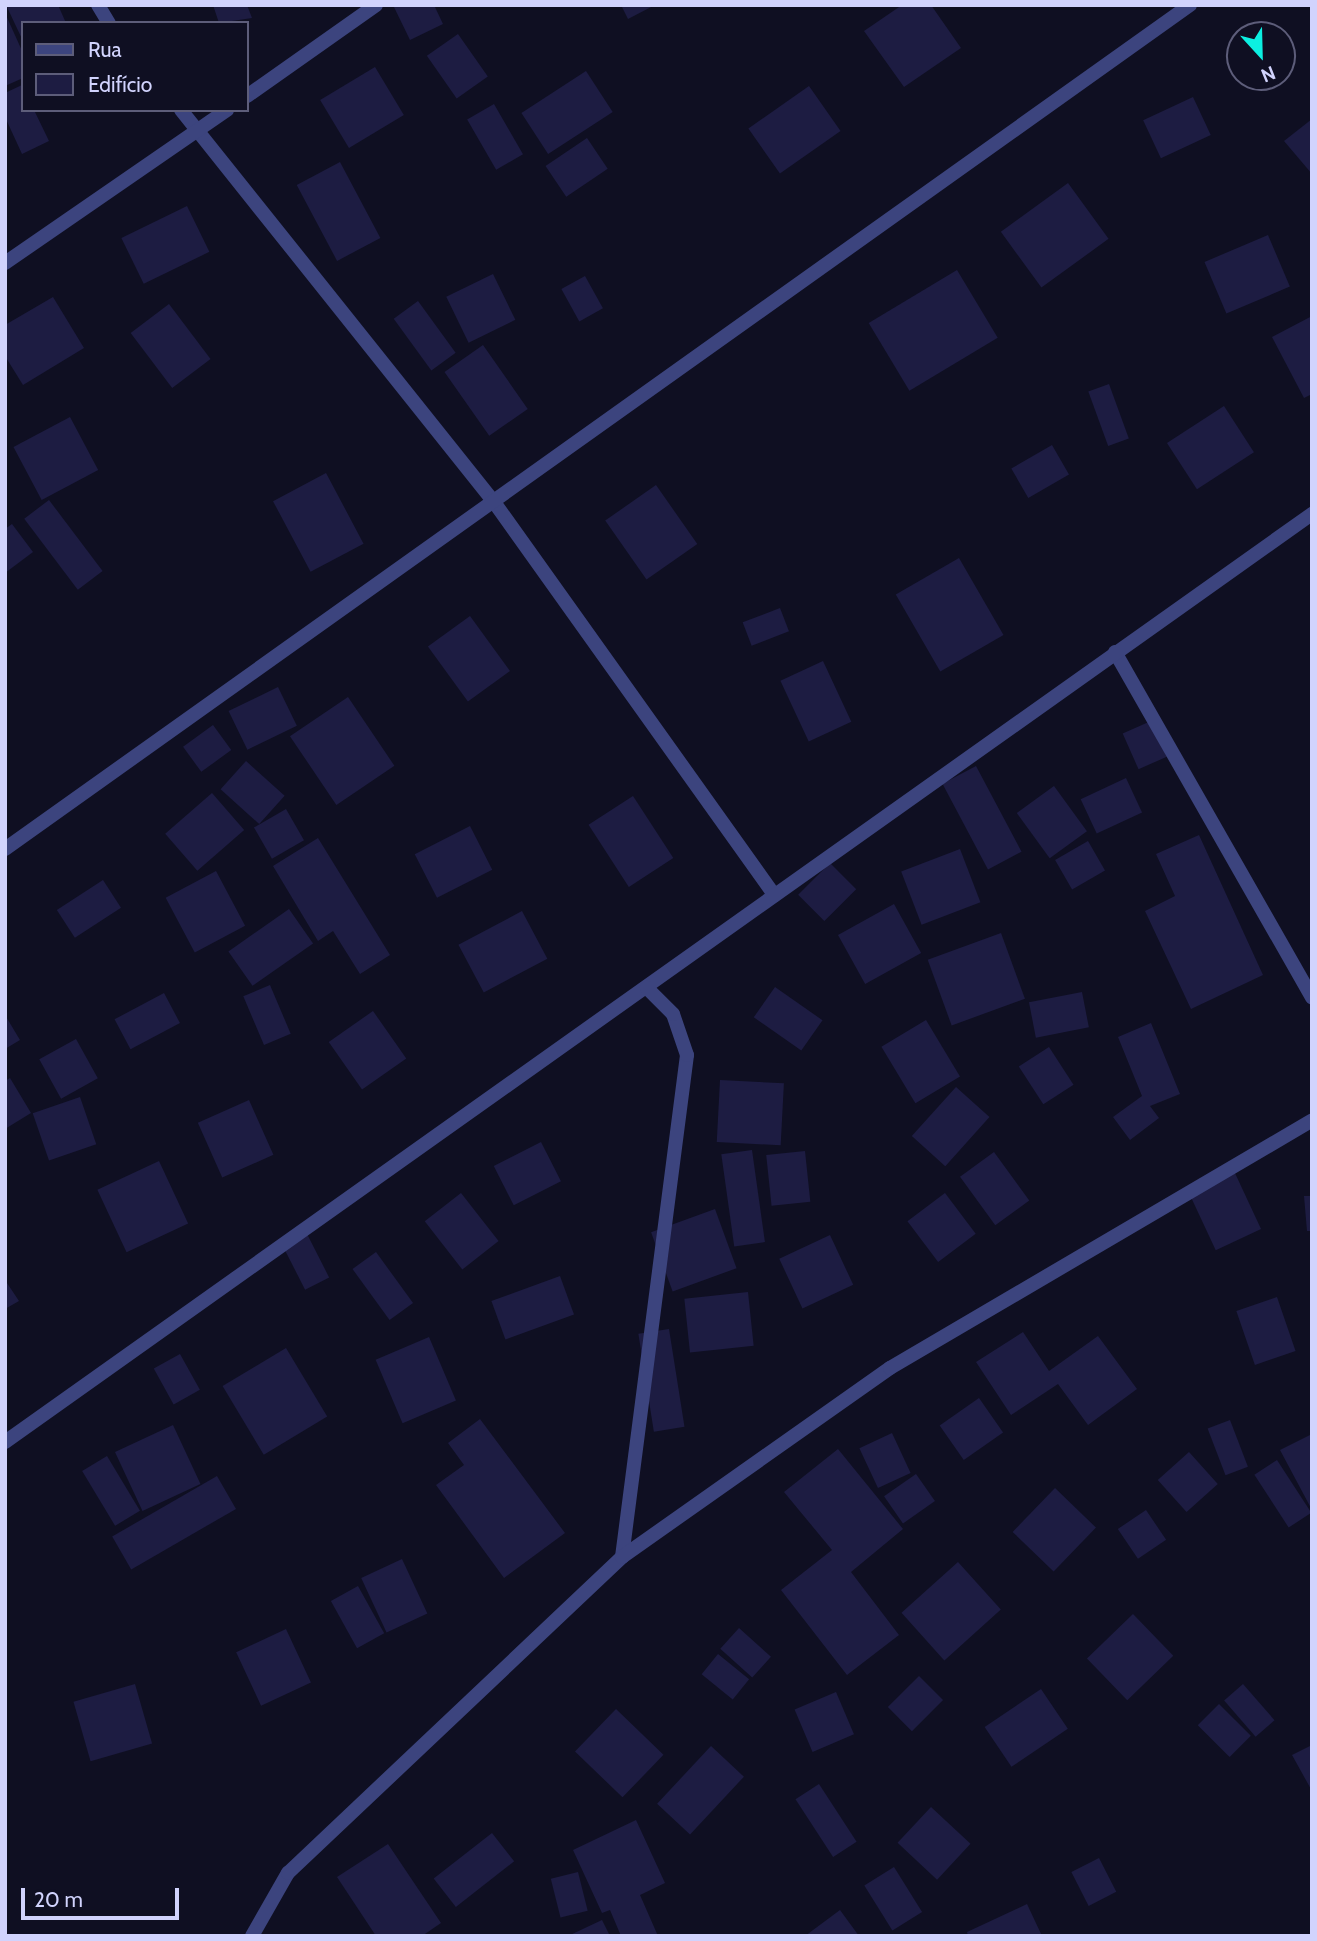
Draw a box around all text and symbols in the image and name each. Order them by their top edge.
legend [21,21,248,112]
north arrow [1226,21,1296,91]
text: Rua [88,37,122,62]
text: N [1258,61,1279,87]
text: Edifício [88,72,152,97]
scale bar [24,1874,182,1918]
text: 20 m [34,1887,83,1912]

